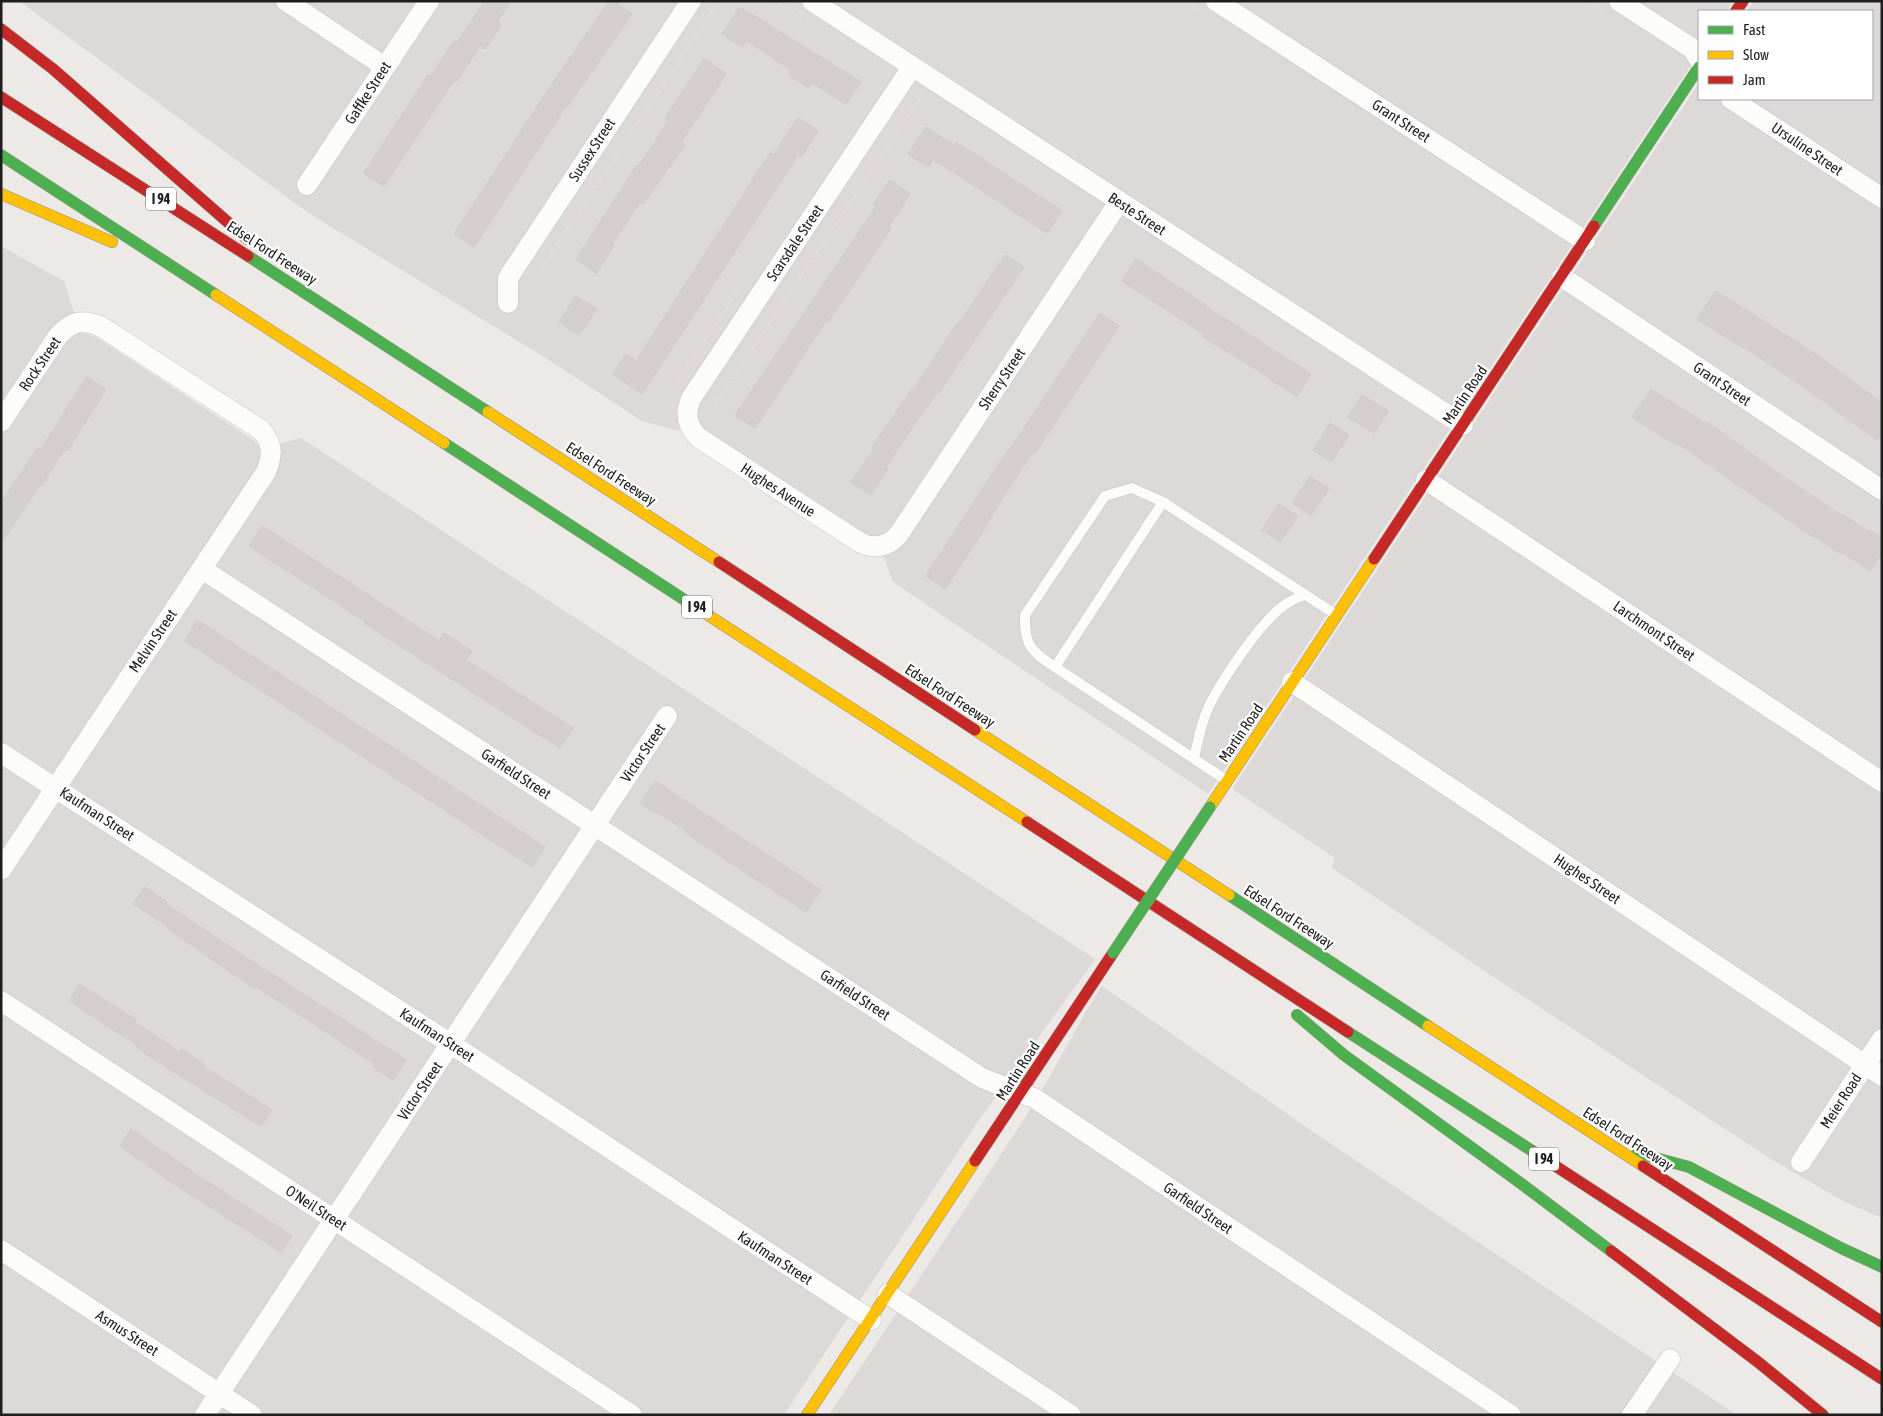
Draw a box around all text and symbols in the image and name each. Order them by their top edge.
legend [1698,10,1873,100]
text: Fast [1743,21,1765,38]
text: Slow [1743,46,1769,63]
street label: Gaffke Street [341,58,394,127]
text: Jam [1743,71,1766,88]
street label: Grant Street [1369,96,1433,146]
street label: Sussex Street [565,115,618,184]
street label: Ursuline Street [1768,119,1846,179]
road number: I 94 [146,188,176,210]
street label: Beste Street [1105,189,1169,238]
street label: Scarsdale Street [763,201,826,284]
street label: Edsel Ford Freeway [224,217,320,288]
street label: Rock Street [15,333,64,394]
street label: Sherry Street [975,345,1028,413]
street label: Grant Street [1690,358,1754,409]
street label: Martin Road [1439,362,1490,427]
street label: Edsel Ford Freeway [563,438,659,509]
street label: Hughes Avenue [738,459,819,520]
road number: I 94 [682,596,712,618]
street label: Larchmont Street [1610,597,1698,664]
street label: Melvin Street [125,606,180,676]
street label: Edsel Ford Freeway [902,660,998,731]
street label: Martin Road [1215,700,1266,765]
street label: Victor Street [617,720,668,785]
street label: Garfield Street [478,745,554,802]
street label: Kaufman Street [57,783,138,844]
street label: Hughes Street [1551,850,1624,907]
street label: Edsel Ford Freeway [1241,881,1337,952]
street label: Garfield Street [817,966,893,1023]
street label: Kaufman Street [397,1004,478,1065]
street label: Martin Road [992,1038,1043,1103]
street label: Victor Street [394,1058,445,1123]
street label: Meier Road [1817,1070,1865,1131]
street label: Edsel Ford Freeway [1580,1103,1676,1174]
road number: I 94 [1529,1148,1559,1170]
street label: Garfield Street [1161,1178,1236,1237]
street label: O'Neil Street [283,1182,350,1234]
street label: Kaufman Street [735,1227,816,1288]
street label: Asmus Street [93,1306,162,1359]

